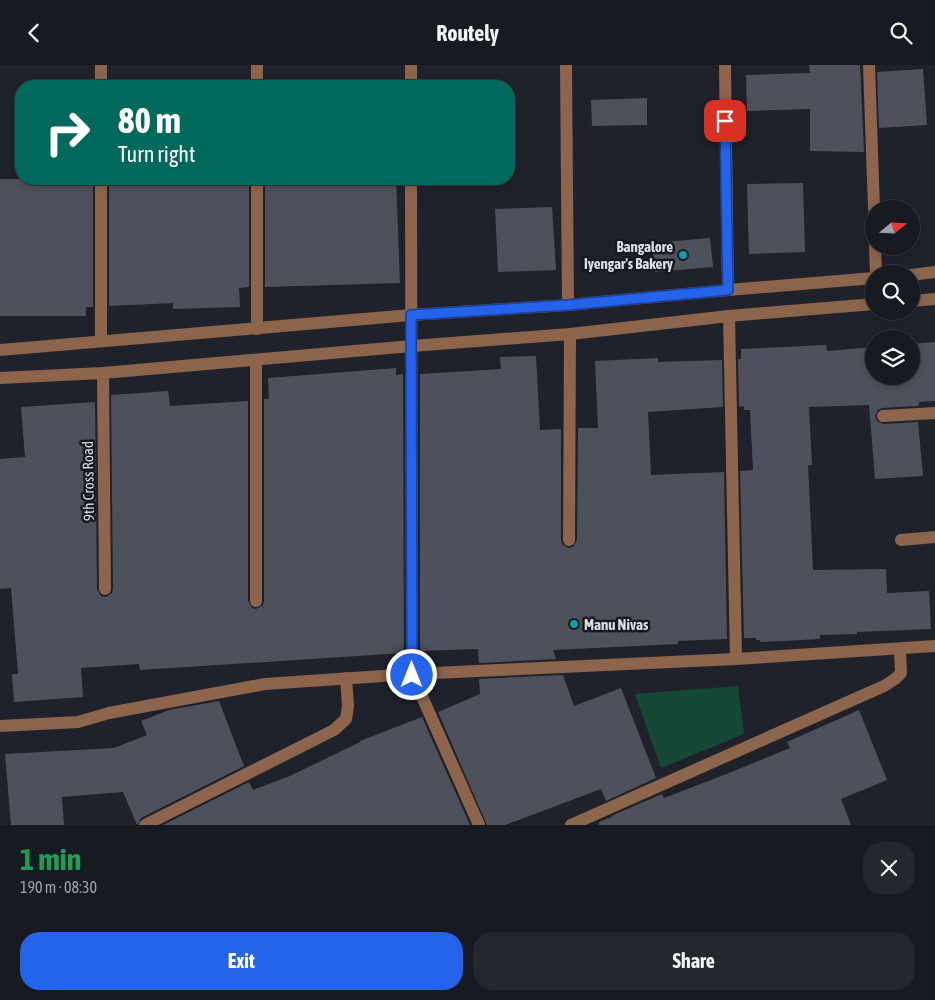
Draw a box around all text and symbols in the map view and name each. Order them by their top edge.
icon: back [20,19,48,47]
icon: search [887,19,915,47]
text: Routely [436,20,499,46]
icon: right [35,100,100,165]
text: 80 m [118,100,181,140]
pin [704,100,746,142]
icon: arrive [711,107,739,135]
text: Turn right [118,141,195,167]
north arrow [865,200,920,255]
map controls [865,200,920,385]
place label: Bangalore Iyengar's Bakery [584,238,674,272]
marker: Bangalore Iyengar's Bakery [677,249,689,261]
button: search [865,265,920,320]
button: layers [865,330,920,385]
street label: 9th Cross Road [79,441,97,521]
place label: Manu Nivas [584,616,649,633]
marker: Manu Nivas [568,618,580,630]
position arrow [385,648,437,700]
text: 1 min [20,842,81,876]
button: close [863,842,915,894]
text: 190 m · 08:30 [20,878,97,896]
button: Exit [20,932,463,990]
button: Share [473,932,915,990]

